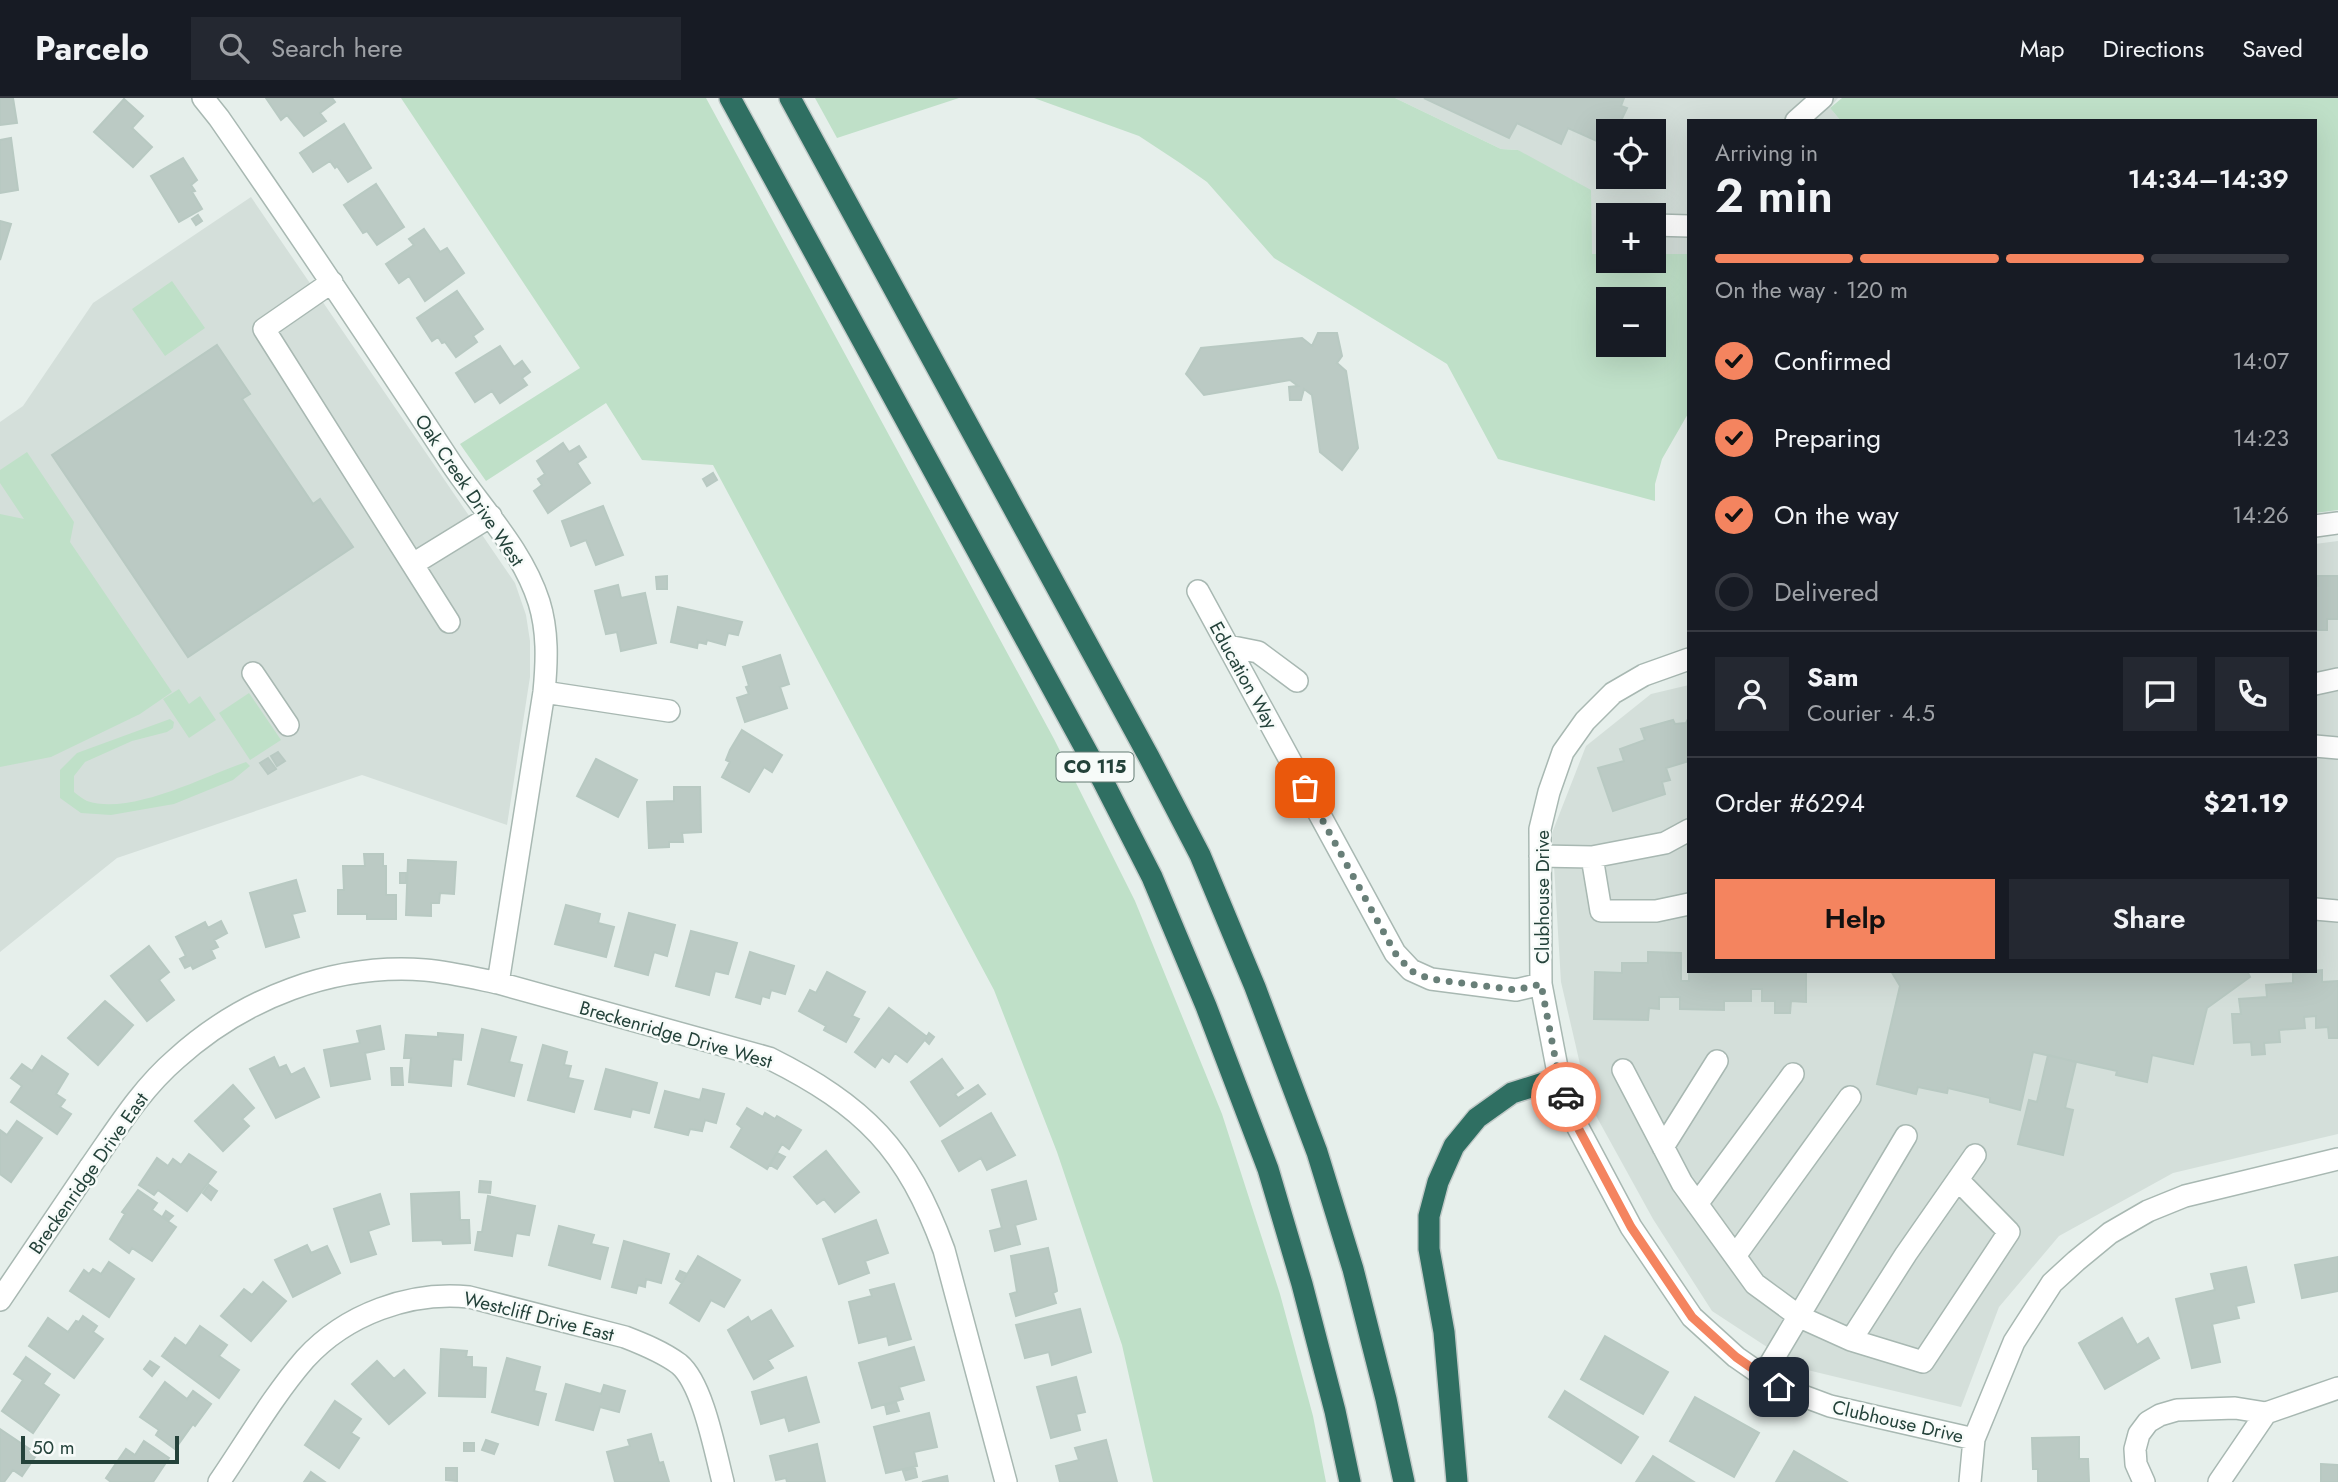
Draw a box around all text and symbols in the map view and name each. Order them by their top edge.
search box [191,17,681,80]
text: Parcelo [35,25,149,72]
icon: search [215,29,253,67]
text: Search here [271,29,403,67]
text: Map [2020,31,2065,66]
text: Directions [2103,31,2204,66]
text: Saved [2242,31,2303,66]
map controls [1596,119,1666,357]
button: locate [1596,119,1666,189]
text: Arriving in [1715,136,1818,170]
text: 14:34–14:39 [2128,160,2289,198]
text: 2 min [1715,163,1833,229]
button: + [1596,203,1666,273]
text: On the way · 120 m [1715,273,1908,307]
button: − [1596,287,1666,357]
icon: check [1715,342,1753,380]
text: Confirmed [1774,342,1891,380]
text: 14:07 [2232,344,2289,378]
street label: Oak Creek Drive West [409,409,531,572]
icon: check [1715,419,1753,457]
text: Preparing [1774,419,1881,457]
text: 14:23 [2233,421,2289,455]
icon: check [1715,496,1753,534]
text: On the way [1774,496,1899,534]
text: 14:26 [2232,498,2289,532]
text: Delivered [1774,573,1879,611]
street label: Education Way [1203,617,1285,735]
button: person [1715,657,1789,731]
button: chat [2123,657,2197,731]
button: phone [2215,657,2289,731]
text: Sam [1807,658,1859,696]
text: Courier · 4.5 [1807,696,1935,730]
road number: CO 115 [1056,752,1134,782]
pin [1275,758,1335,818]
icon: bag [1286,769,1324,807]
text: Order #6294 [1715,784,1865,822]
text: $21.19 [2204,784,2289,822]
street label: Clubhouse Drive [1529,830,1556,964]
button: Help [1715,879,1995,959]
button: Share [2009,879,2289,959]
street label: Breckenridge Drive West [576,994,776,1075]
courier [1531,1062,1601,1132]
icon: car [1547,1078,1585,1116]
street label: Breckenridge Drive East [22,1087,155,1260]
street label: Westcliff Drive East [461,1285,617,1348]
pin [1749,1357,1809,1417]
icon: home [1760,1368,1798,1406]
street label: Clubhouse Drive [1830,1393,1966,1450]
scale bar [21,1433,178,1465]
text: 50 m [32,1434,75,1461]

